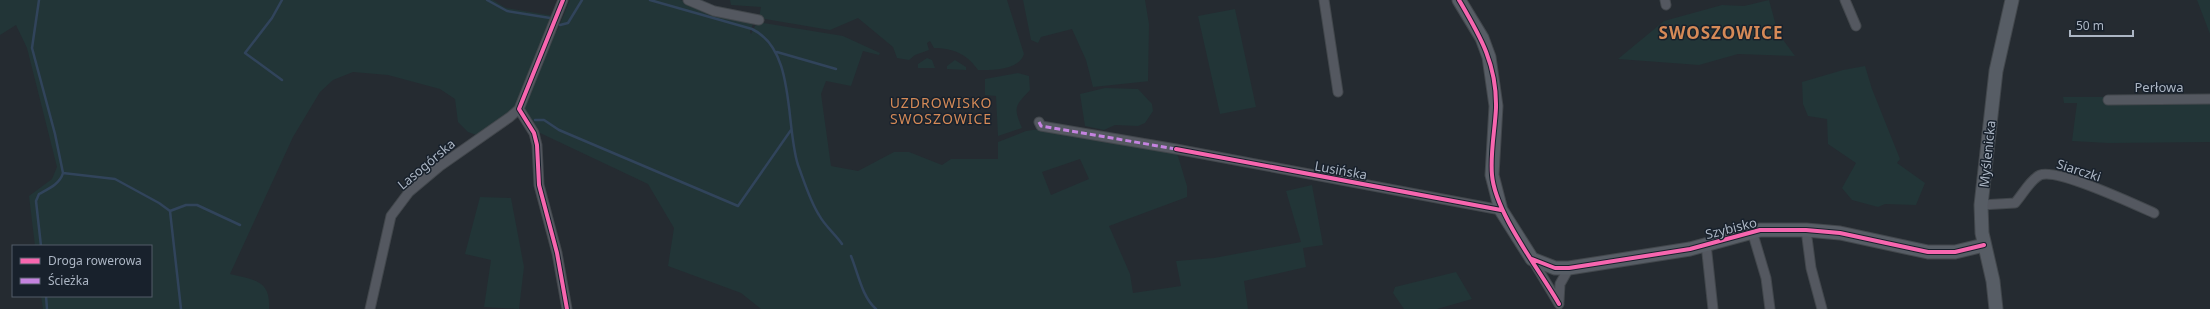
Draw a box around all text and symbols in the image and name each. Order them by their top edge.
scale bar [2070,12,2133,38]
text: 50 m [2076,17,2104,34]
district label: SWOSZOWICE [1659,21,1783,44]
street label: Perłowa [2134,78,2184,96]
district label: UZDROWISKO SWOSZOWICE [890,93,992,128]
street label: Myślenicka [1975,120,1999,188]
street label: Lasogórska [393,135,459,193]
street label: Siarczki [2055,154,2103,186]
street label: Lusińska [1313,157,1369,183]
street label: Szybisko [1703,213,1759,243]
legend [12,245,152,297]
text: Droga rowerowa [48,252,142,269]
text: Ścieżka [48,272,89,289]

